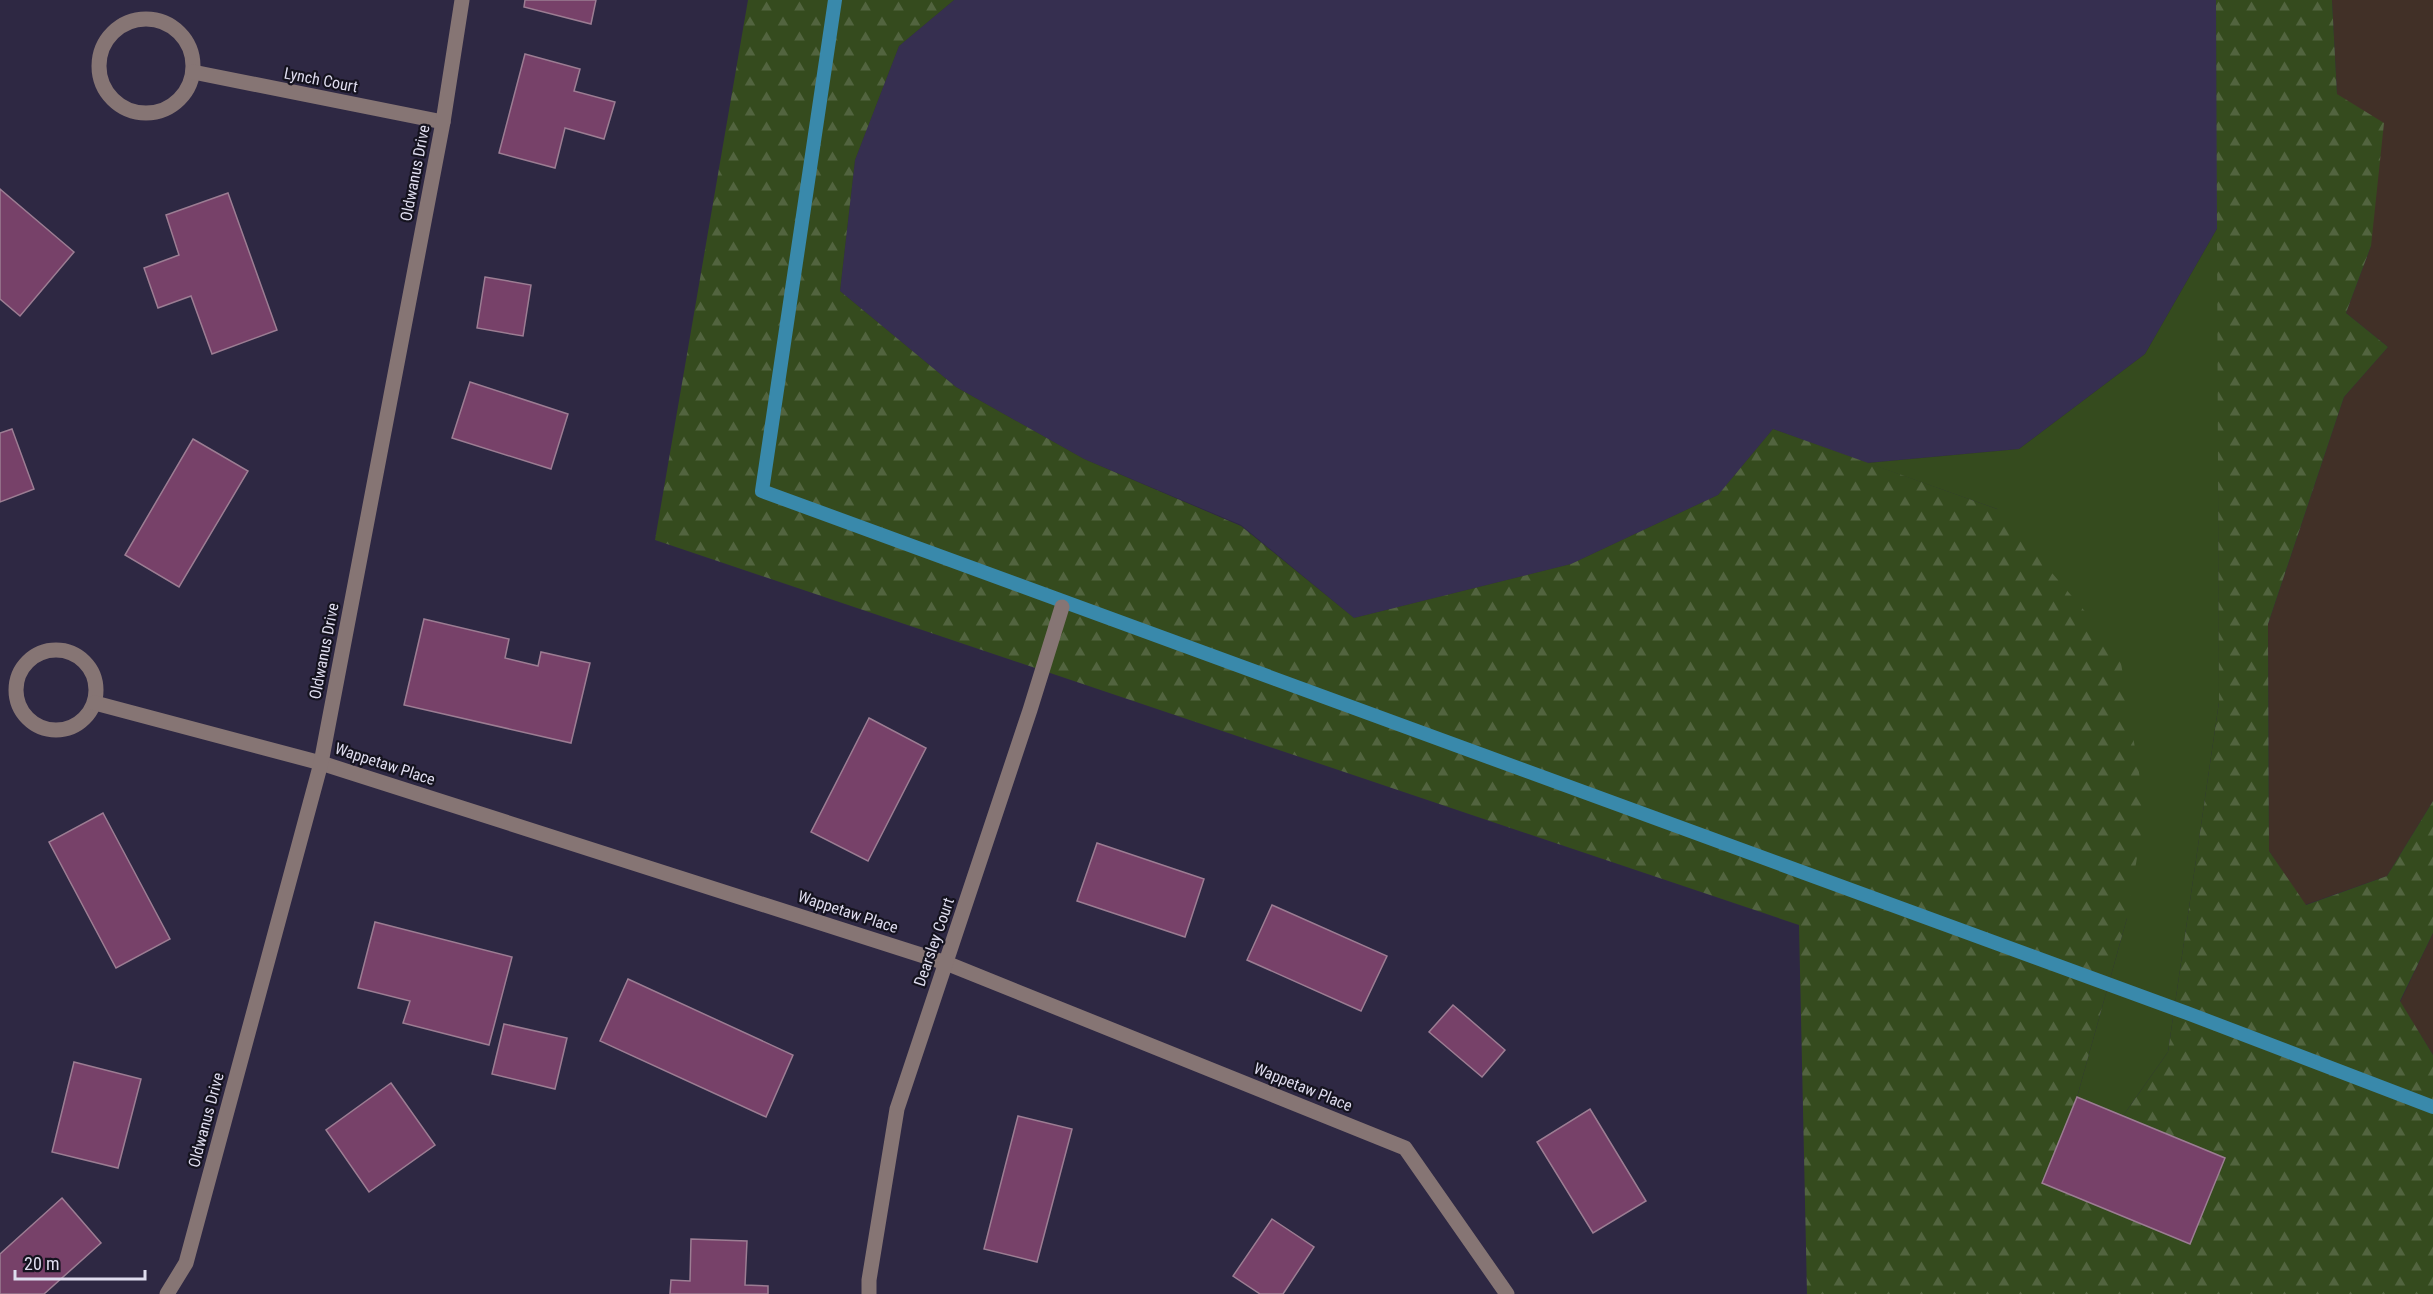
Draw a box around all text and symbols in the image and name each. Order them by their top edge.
street label: Lynch Court [283,64,360,96]
street label: Oldwanus Drive [396,123,434,223]
street label: Oldwanus Drive [305,601,343,701]
street label: Wappetaw Place [332,739,438,789]
street label: Wappetaw Place [795,887,901,937]
street label: Dearsley Court [910,895,958,989]
street label: Wappetaw Place [1251,1059,1355,1115]
street label: Oldwanus Drive [184,1070,228,1170]
scale bar [15,1243,146,1281]
text: 20 m [24,1253,59,1274]

